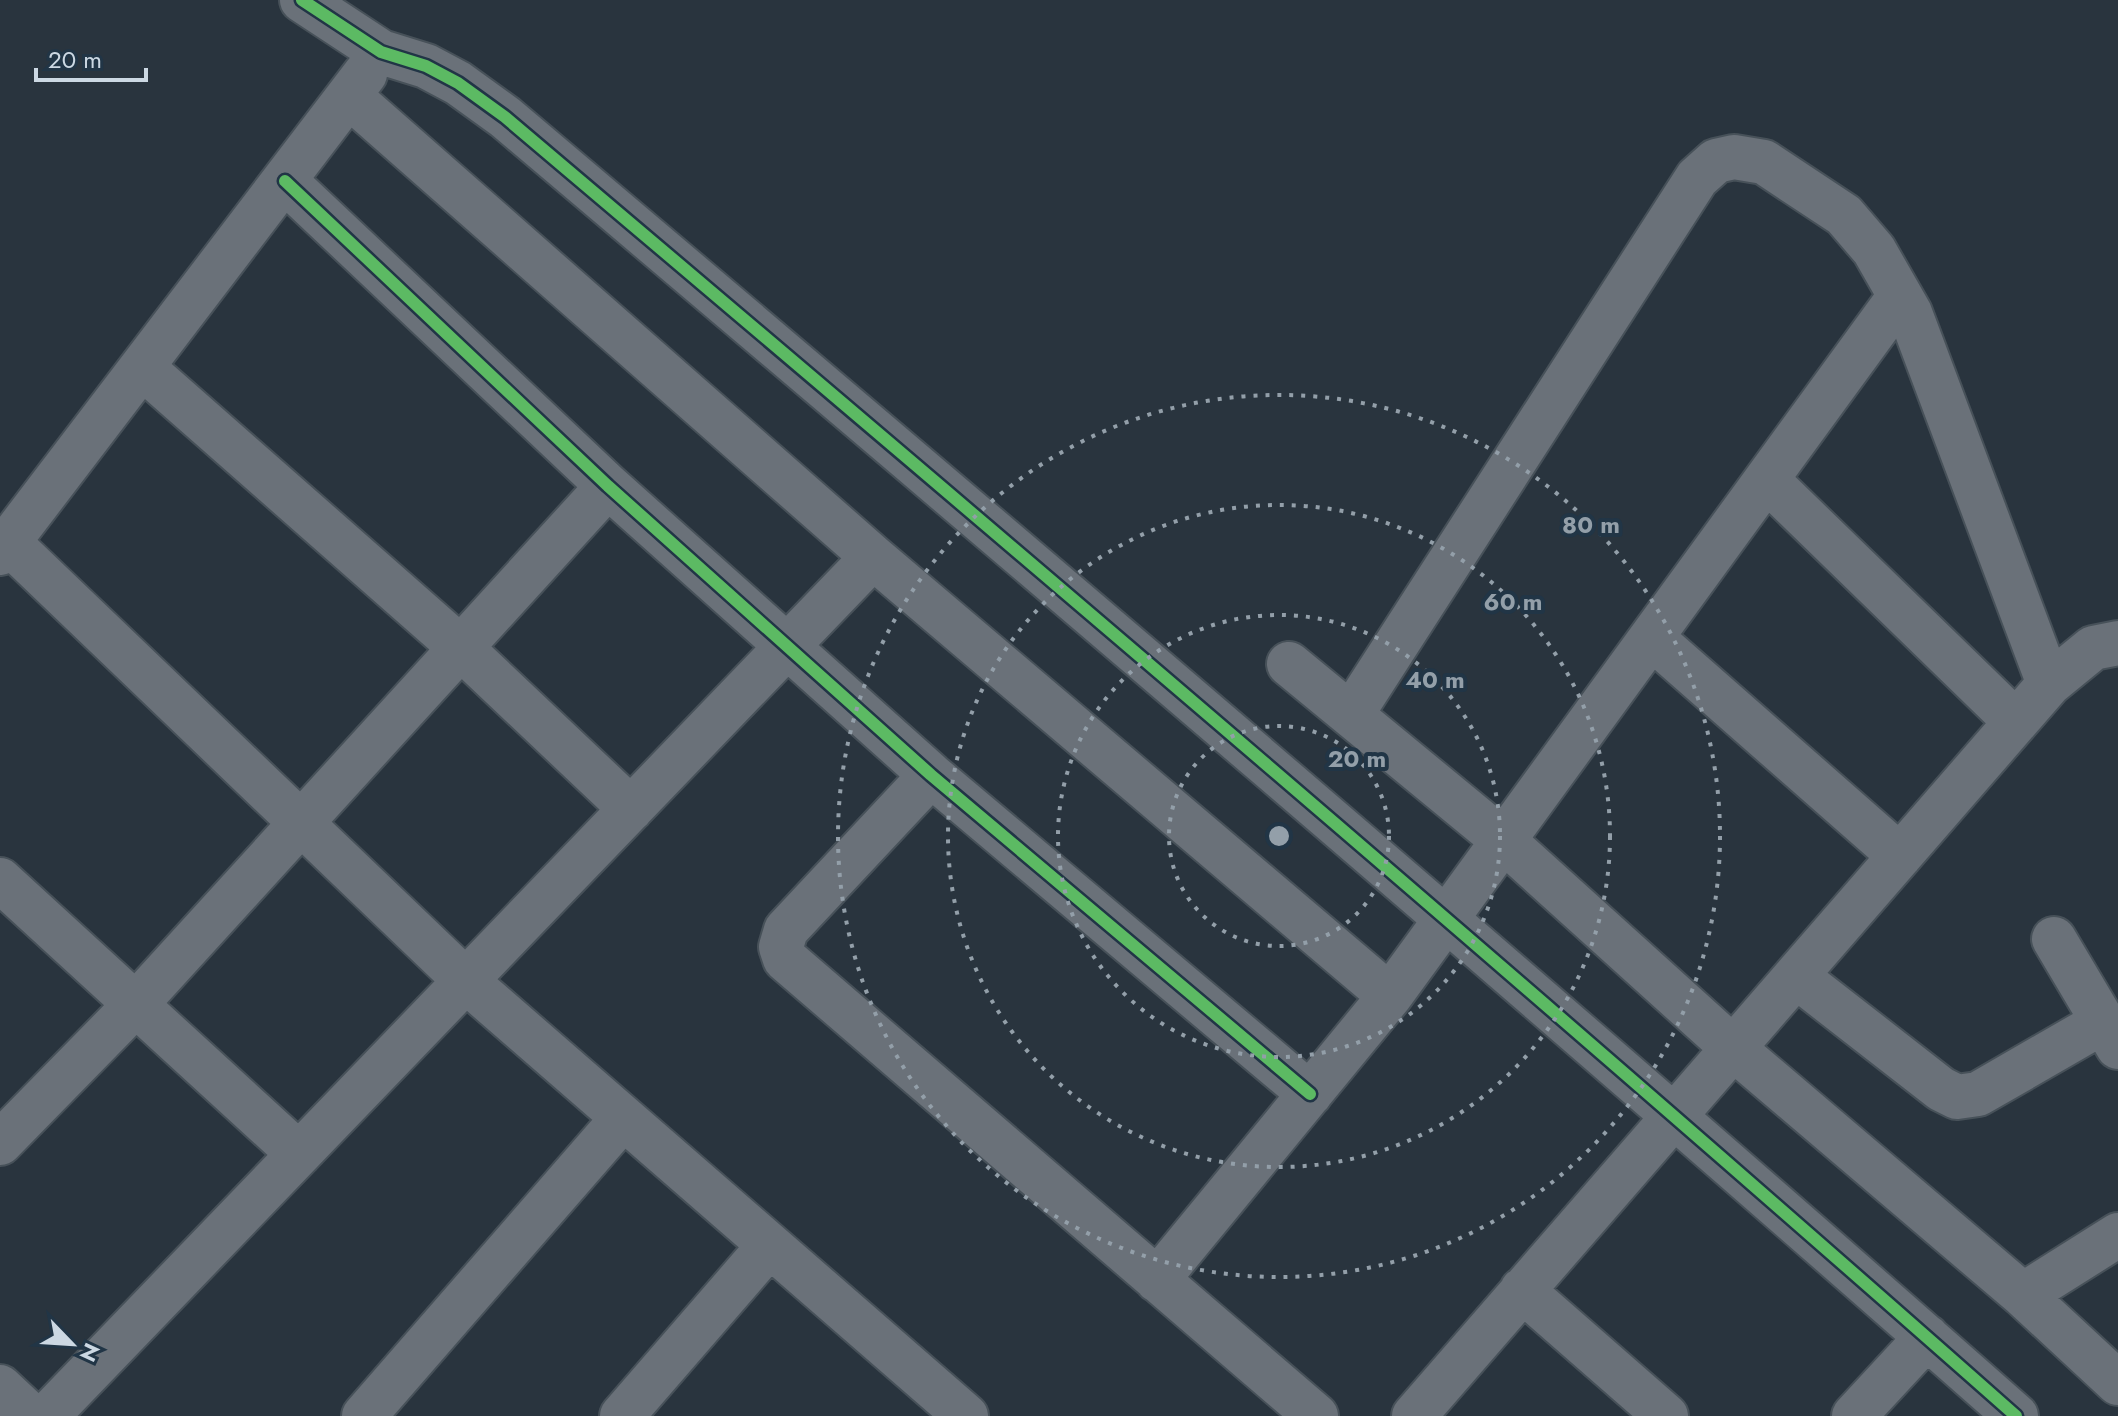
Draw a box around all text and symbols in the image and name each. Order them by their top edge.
scale bar [36,32,146,82]
text: 20 m [48,42,102,77]
text: 80 m [1562,507,1620,542]
text: 60 m [1484,584,1542,619]
text: 40 m [1405,662,1465,697]
text: 20 m [1328,741,1386,776]
centre of rings [1265,822,1293,850]
north arrow [32,1304,112,1384]
text: N [72,1338,108,1367]

